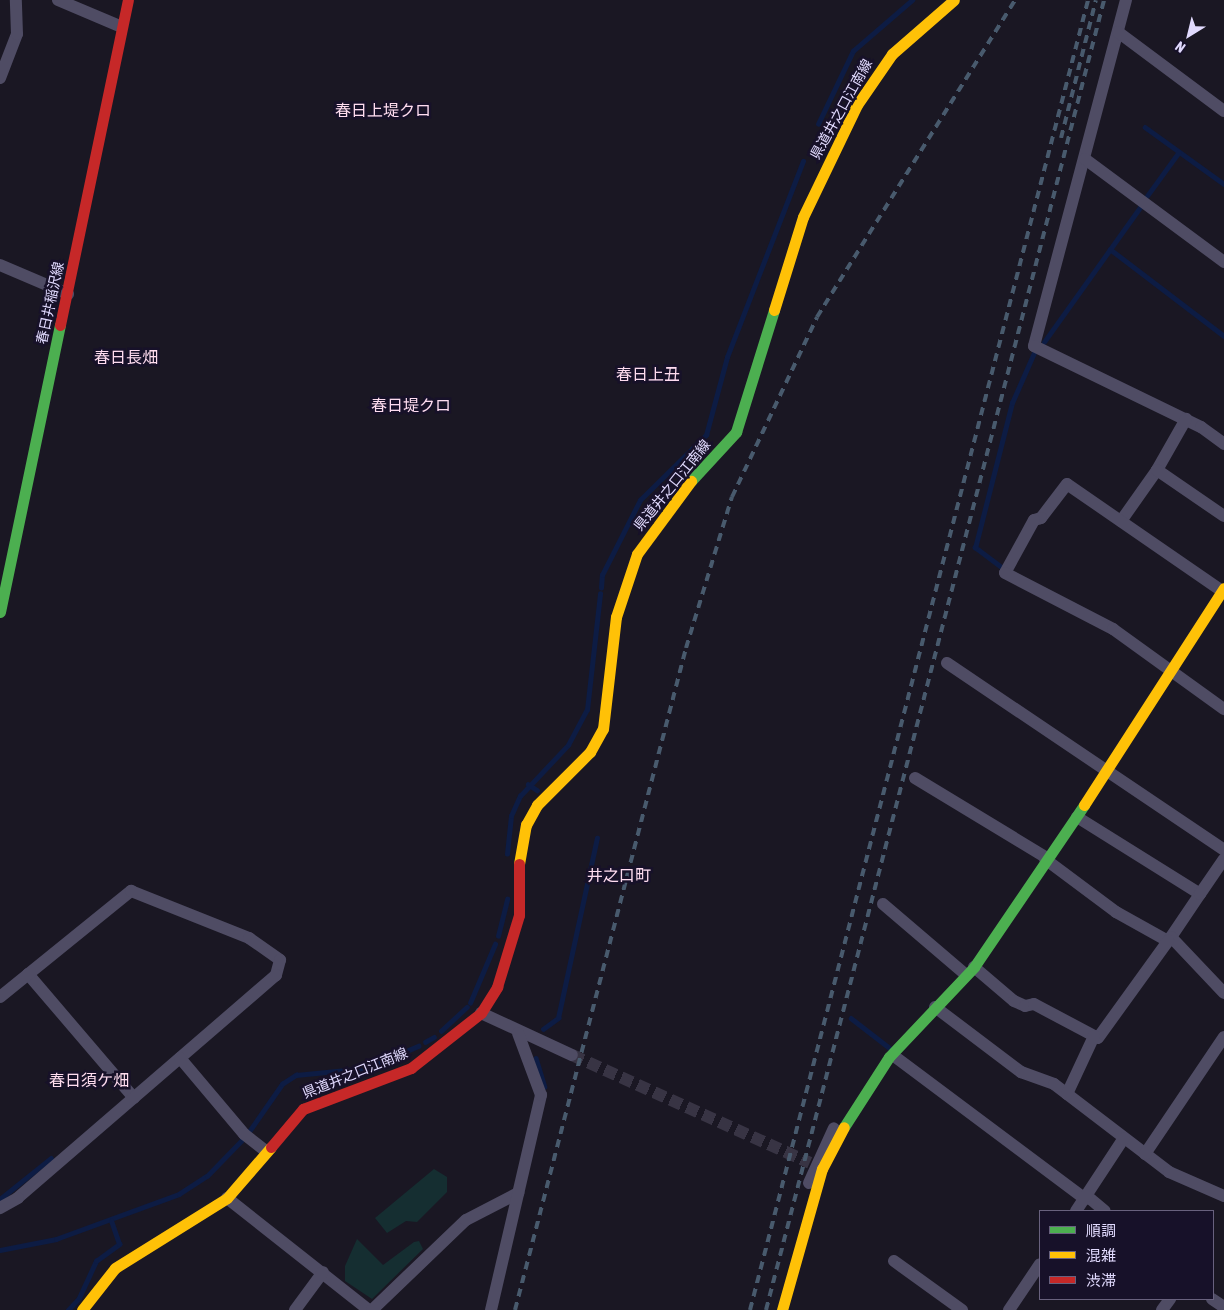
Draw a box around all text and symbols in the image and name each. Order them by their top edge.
north arrow [1164,10,1214,60]
text: N [1172,38,1188,56]
street label: 県道井之口江南線 [807,56,875,162]
district label: 春日上堤クロ [335,100,431,120]
street label: 春日井稲沢線 [33,260,67,346]
district label: 春日長畑 [94,347,158,367]
district label: 春日上丑 [616,364,680,384]
district label: 春日堤クロ [371,395,451,415]
street label: 県道井之口江南線 [630,436,714,534]
district label: 井之口町 [587,865,651,885]
street label: 県道井之口江南線 [300,1044,410,1102]
district label: 春日須ケ畑 [49,1070,129,1090]
legend [1039,1210,1214,1300]
text: 順調 [1086,1222,1116,1239]
text: 混雑 [1086,1247,1116,1264]
text: 渋滞 [1086,1272,1116,1289]

